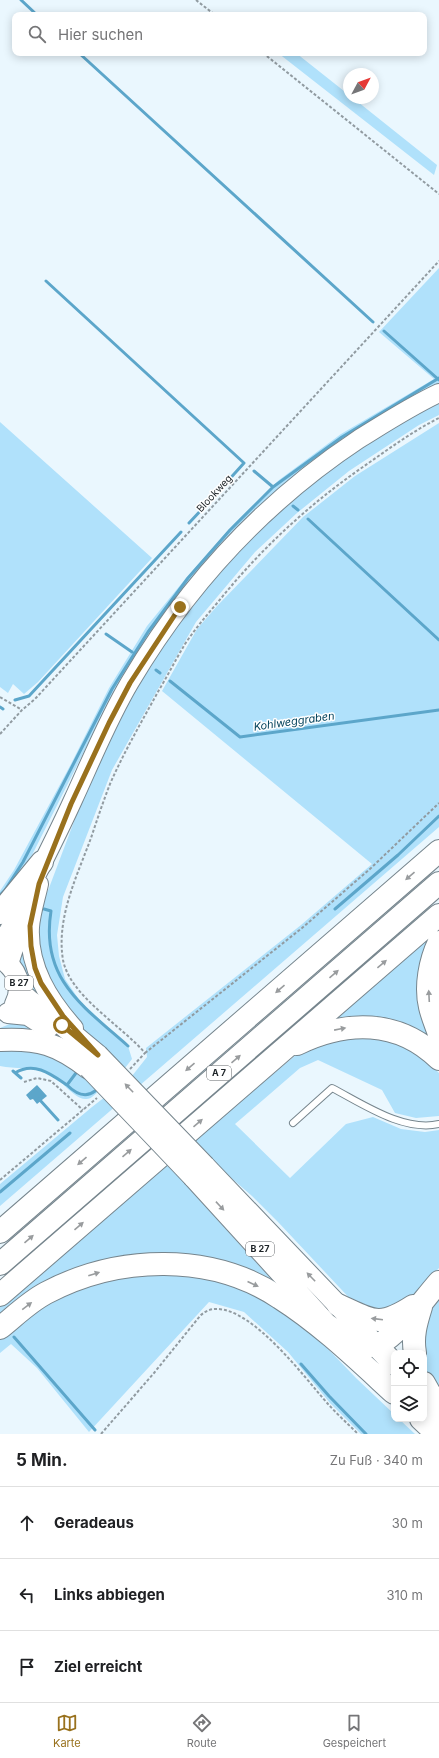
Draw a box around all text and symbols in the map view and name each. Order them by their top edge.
search box [12,12,427,56]
icon: search [26,23,48,45]
text: Hier suchen [58,25,143,44]
north arrow [343,68,379,104]
street label: Blookweg [194,472,234,514]
route end [171,598,189,616]
water label: Kohlweggraben [253,708,336,734]
one-way arrow [404,872,415,881]
one-way arrow [376,959,387,968]
one-way arrow [329,969,340,978]
road number: B 27 [5,976,33,990]
one-way arrow [275,985,285,994]
one-way arrow [426,990,433,1002]
route start [53,1016,71,1034]
one-way arrow [334,1026,346,1032]
one-way arrow [231,1054,241,1063]
one-way arrow [185,1063,196,1072]
road number: A 7 [207,1066,231,1080]
one-way arrow [124,1083,134,1093]
one-way arrow [193,1119,203,1128]
one-way arrow [122,1149,133,1158]
one-way arrow [76,1157,87,1166]
one-way arrow [215,1201,224,1210]
one-way arrow [73,1222,84,1231]
one-way arrow [24,1234,35,1243]
road number: B 27 [246,1242,274,1256]
one-way arrow [88,1270,100,1276]
one-way arrow [306,1272,316,1282]
one-way arrow [247,1281,258,1287]
one-way arrow [22,1301,33,1310]
one-way arrow [371,1316,384,1322]
map controls [391,1350,427,1422]
button: locate [391,1350,427,1386]
button: layers [391,1386,427,1422]
text: 5 Min. [16,1450,68,1470]
text: Zu Fuß · 340 m [330,1452,423,1468]
icon: ahead [16,1512,38,1534]
text: Geradeaus [54,1513,134,1532]
text: 30 m [392,1515,423,1531]
icon: left [16,1584,38,1606]
text: Links abbiegen [54,1585,165,1604]
text: 310 m [386,1587,423,1603]
icon: arrive [16,1656,38,1678]
text: Ziel erreicht [54,1657,142,1676]
tab: Karte [53,1712,81,1750]
tab: Route [187,1712,217,1750]
tab: Gespeichert [323,1712,386,1750]

